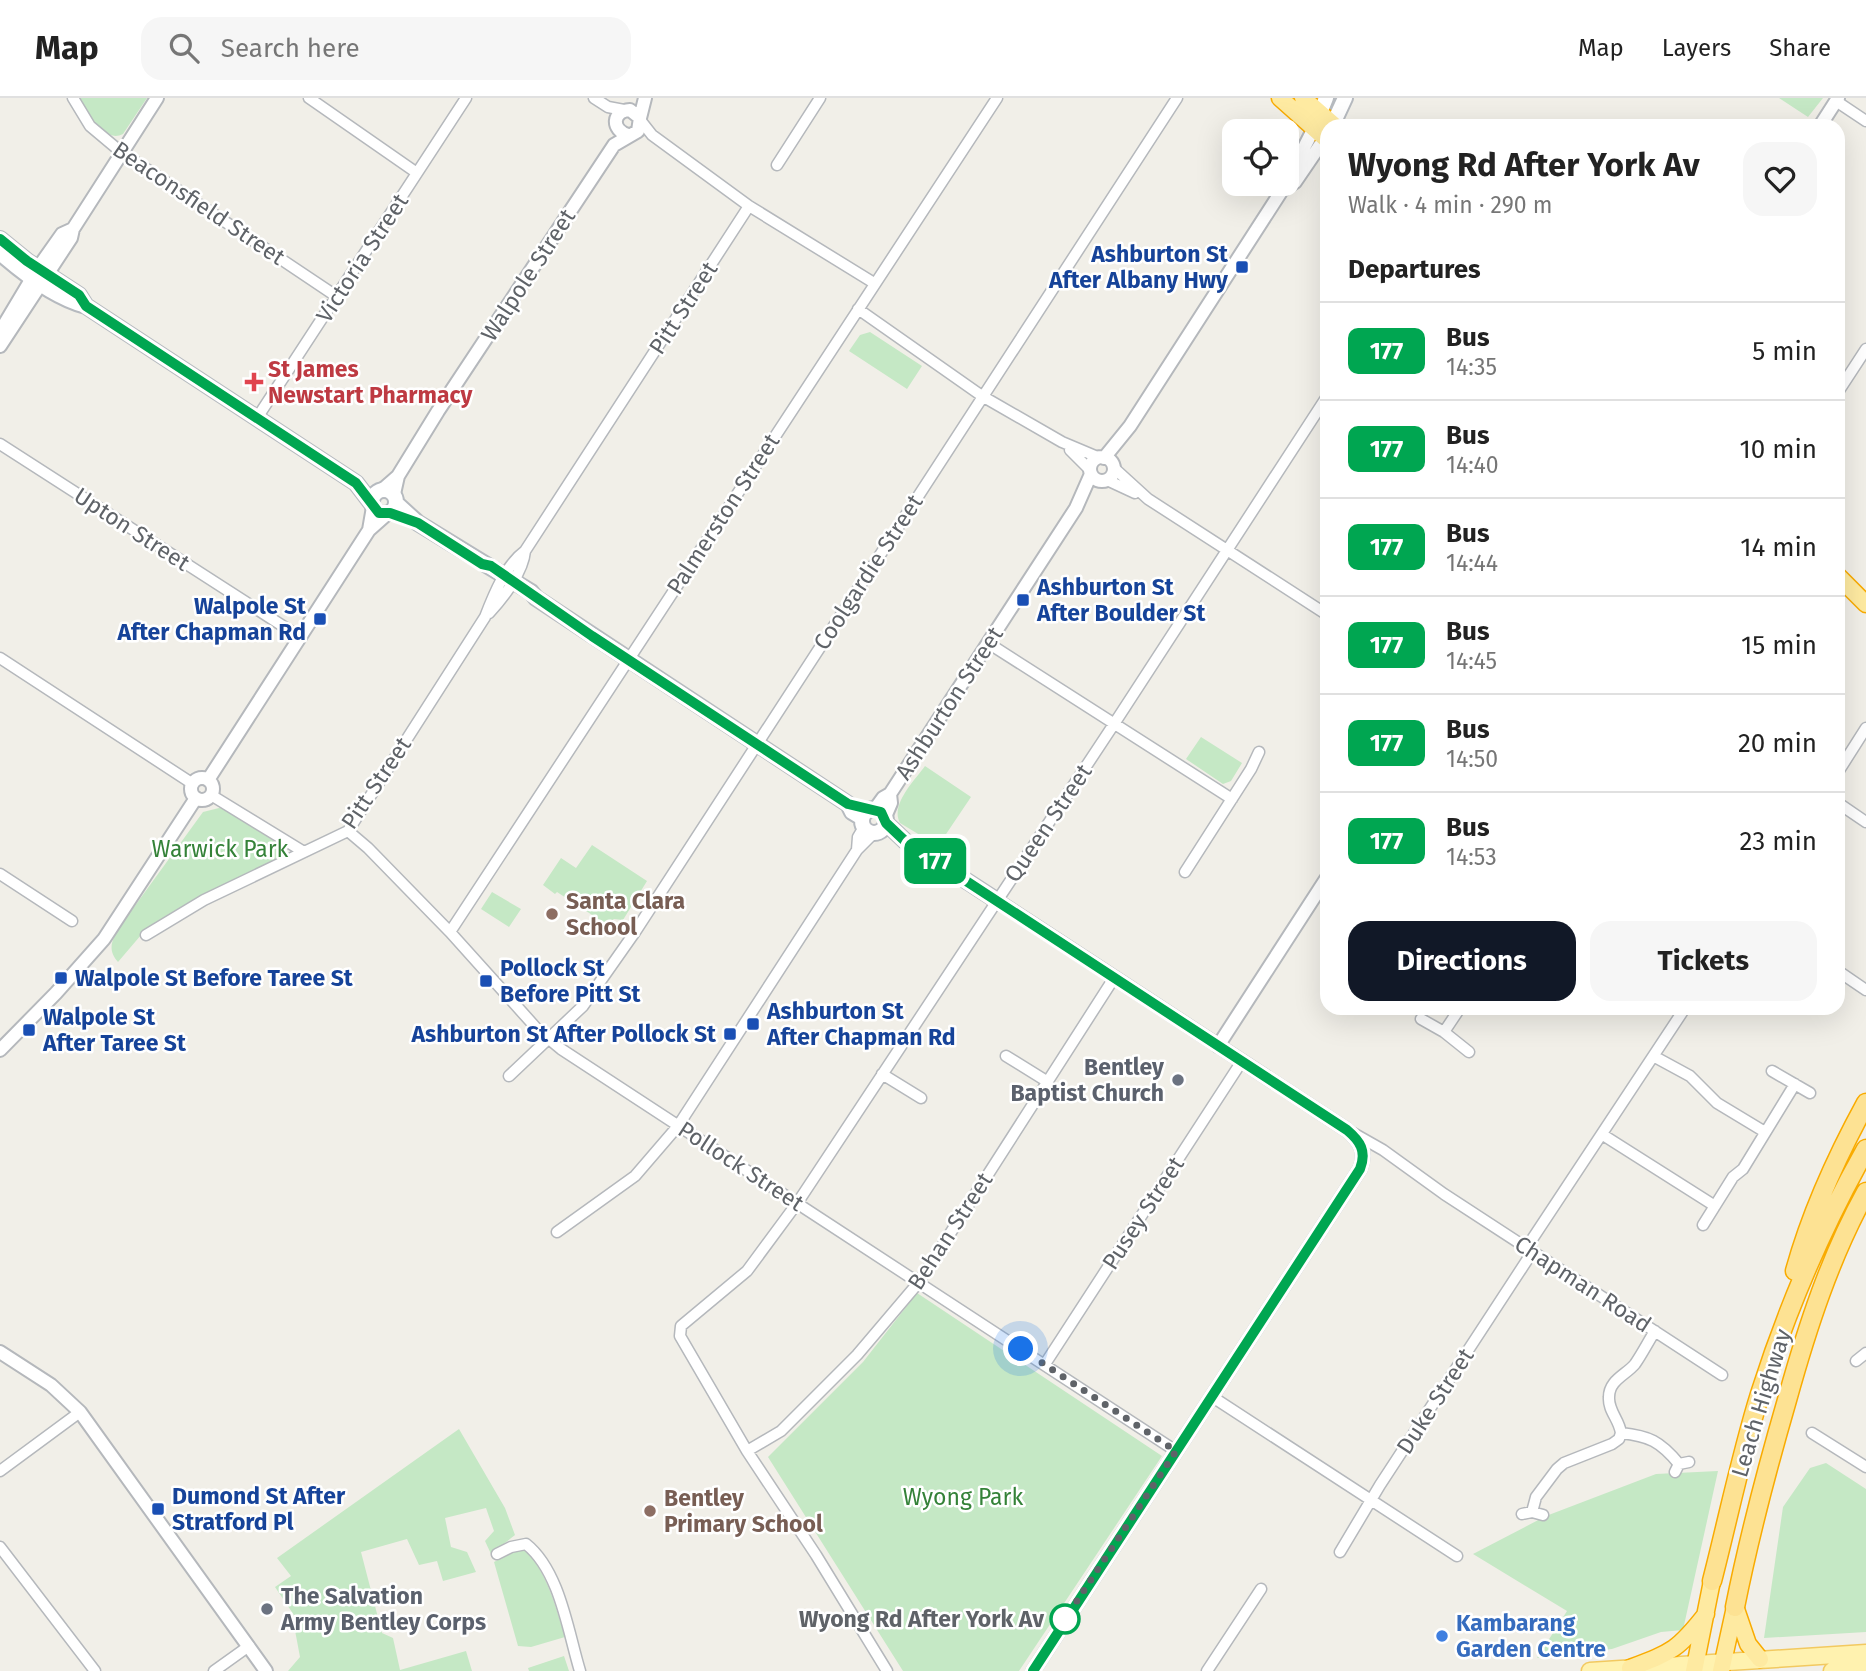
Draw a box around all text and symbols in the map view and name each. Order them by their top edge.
search box [141,17,631,80]
text: Map [35,28,99,68]
icon: search [165,29,203,67]
text: Search here [221,33,360,64]
text: Map [1578,34,1624,62]
text: Layers [1662,34,1731,62]
text: Share [1769,34,1831,62]
map controls [1222,119,1299,196]
button: locate [1222,119,1299,196]
street label: Beaconsfield Street [108,135,291,271]
button: heart [1743,142,1817,216]
text: Wyong Rd After York Av [1348,145,1700,185]
street label: Victoria Street [310,188,414,328]
text: Walk · 4 min · 290 m [1348,191,1552,219]
street label: Walpole Street [475,203,582,346]
place label: Ashburton St After Albany Hwy [1048,240,1229,294]
text: Departures [1348,254,1481,285]
street label: Pitt Street [643,256,724,360]
marker: Ashburton St After Albany Hwy [1234,259,1250,275]
text: Bus [1446,322,1489,353]
text: 5 min [1752,336,1817,367]
text: 177 [1370,337,1403,365]
text: 14:35 [1446,353,1497,381]
place label: St James Newstart Pharmacy [268,355,474,409]
marker: St James Newstart Pharmacy [246,374,262,390]
text: Bus [1446,420,1489,451]
street label: Palmerston Street [661,428,786,600]
text: 10 min [1739,434,1817,465]
text: 177 [1370,435,1403,463]
text: 14:40 [1446,451,1499,479]
street label: Upton Street [69,481,196,577]
street label: Coolgardie Street [807,489,929,655]
text: Bus [1446,518,1489,549]
text: 14 min [1740,532,1817,563]
text: 177 [1370,533,1403,561]
text: 14:44 [1446,549,1498,577]
place label: Ashburton St After Boulder St [1036,573,1206,627]
place label: Walpole St After Chapman Rd [116,592,307,646]
marker: Ashburton St After Boulder St [1015,592,1031,608]
marker: Walpole St After Chapman Rd [312,611,328,627]
text: Bus [1446,616,1489,647]
street label: Ashburton Street [889,621,1009,785]
text: 15 min [1741,630,1817,661]
text: 177 [1370,631,1403,659]
text: 14:45 [1446,647,1497,675]
text: Bus [1446,714,1489,745]
text: 20 min [1738,728,1817,759]
text: 177 [1370,729,1403,757]
street label: Pitt Street [335,731,417,834]
text: 14:50 [1446,745,1498,773]
street label: Queen Street [998,758,1098,887]
text: Bus [1446,812,1489,843]
text: 23 min [1740,826,1817,857]
text: 177 [1370,827,1403,855]
park label: Warwick Park [152,835,289,863]
line badge: 177 [895,838,975,884]
text: 14:53 [1446,843,1497,871]
text: 177 [918,847,952,875]
place label: Santa Clara School [566,887,685,941]
marker: Santa Clara School [544,906,560,922]
button: Directions [1348,921,1576,1001]
button: Tickets [1590,921,1817,1001]
place label: Pollock St Before Pitt St [500,954,642,1008]
place label: Walpole St Before Taree St [75,964,354,992]
marker: Walpole St Before Taree St [53,970,69,986]
marker: Pollock St Before Pitt St [478,973,494,989]
place label: Ashburton St After Chapman Rd [766,997,956,1051]
place label: Walpole St After Taree St [42,1003,187,1057]
marker: Ashburton St After Chapman Rd [745,1016,761,1032]
place label: Ashburton St After Pollock St [411,1020,717,1048]
marker: Walpole St After Taree St [21,1022,37,1038]
marker: Ashburton St After Pollock St [722,1026,738,1042]
place label: Bentley Baptist Church [1010,1053,1165,1107]
marker: Bentley Baptist Church [1170,1072,1186,1088]
street label: Pollock Street [673,1115,810,1217]
street label: Pusey Street [1096,1151,1190,1275]
street label: Behan Street [902,1166,999,1295]
street label: Chapman Road [1509,1229,1657,1339]
street label: Leach Highway [1725,1325,1797,1481]
your location [1003,1331,1038,1366]
street label: Duke Street [1390,1342,1480,1459]
place label: Dumond St After Stratford Pl [172,1482,346,1536]
park label: Wyong Park [903,1483,1023,1511]
place label: Bentley Primary School [664,1484,823,1538]
marker: Dumond St After Stratford Pl [150,1501,166,1517]
marker: Bentley Primary School [642,1503,658,1519]
place label: The Salvation Army Bentley Corps [280,1582,486,1636]
marker: The Salvation Army Bentley Corps [259,1601,275,1617]
marker: Wyong Rd After York Av [1050,1604,1080,1634]
place label: Wyong Rd After York Av [799,1605,1044,1633]
place label: Kambarang Garden Centre [1456,1609,1606,1663]
marker: Kambarang Garden Centre [1434,1628,1450,1644]

